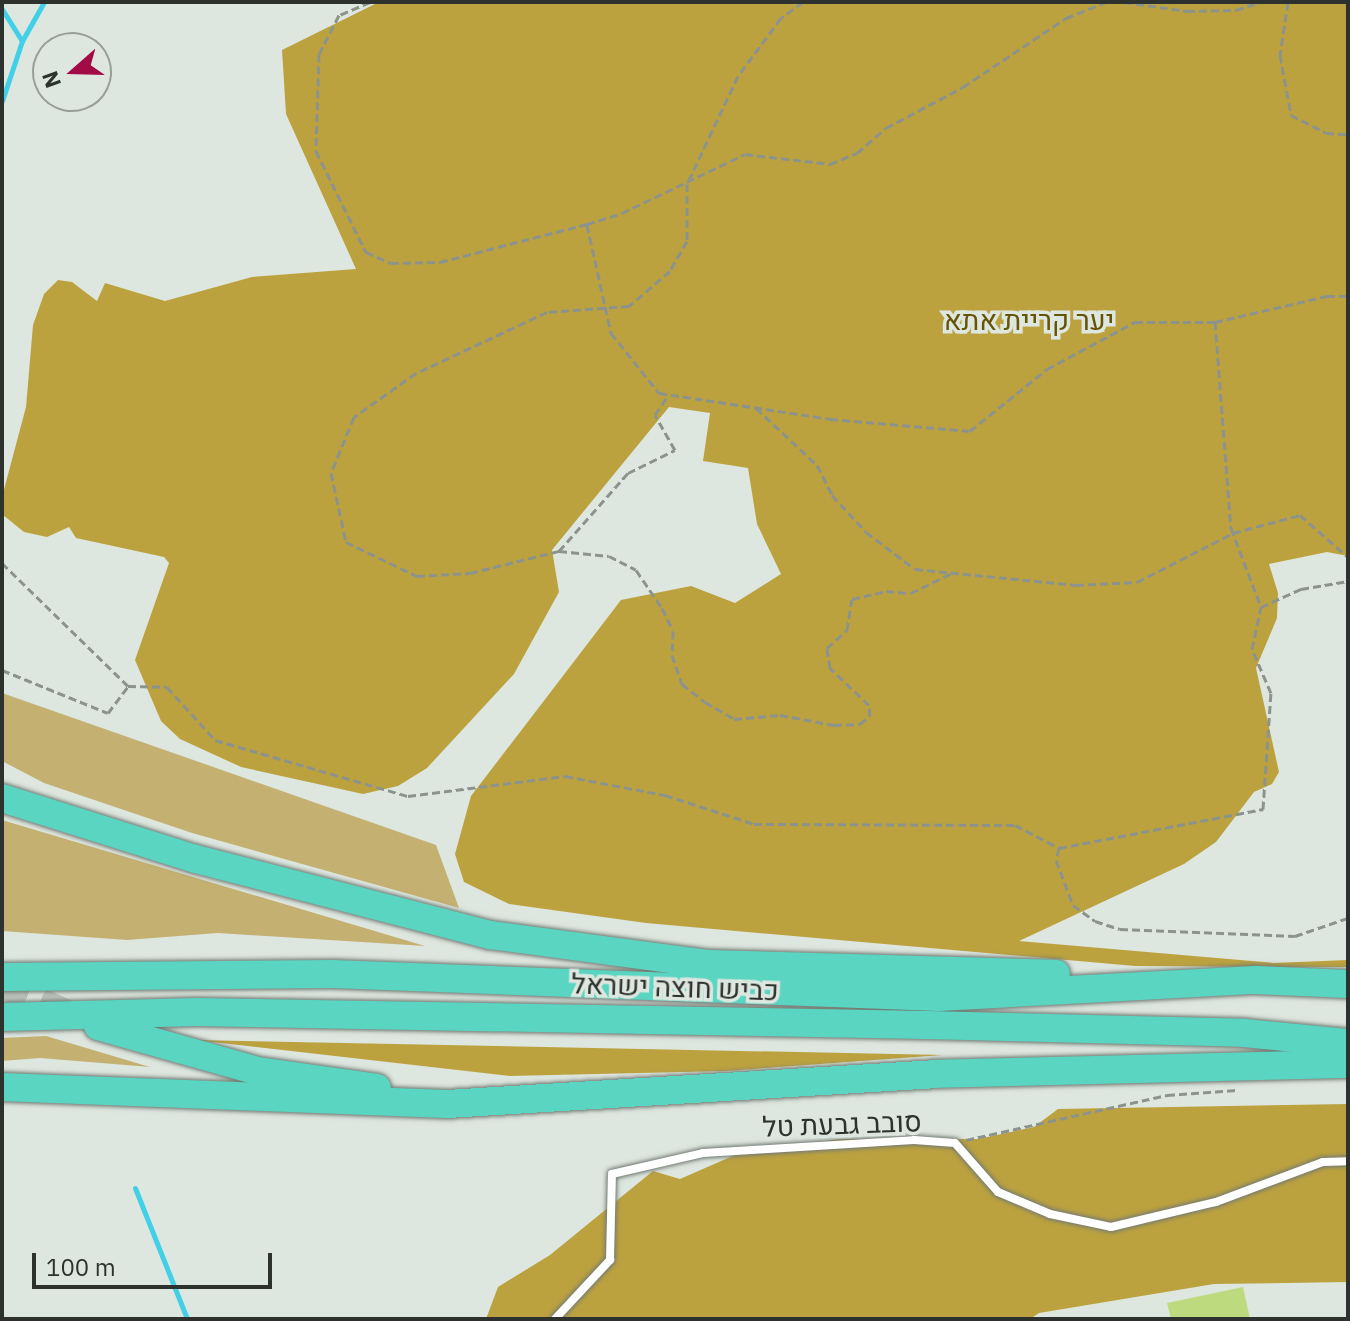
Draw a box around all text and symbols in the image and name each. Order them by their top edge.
north arrow [32,32,112,112]
text: N [35,67,67,92]
park label: יער קריית אתא [944,303,1114,337]
street label: כביש חוצה ישראל [571,967,779,1007]
street label: סובב גבעת טל [762,1104,922,1144]
scale bar [36,1237,276,1287]
text: 100 m [46,1251,116,1283]

